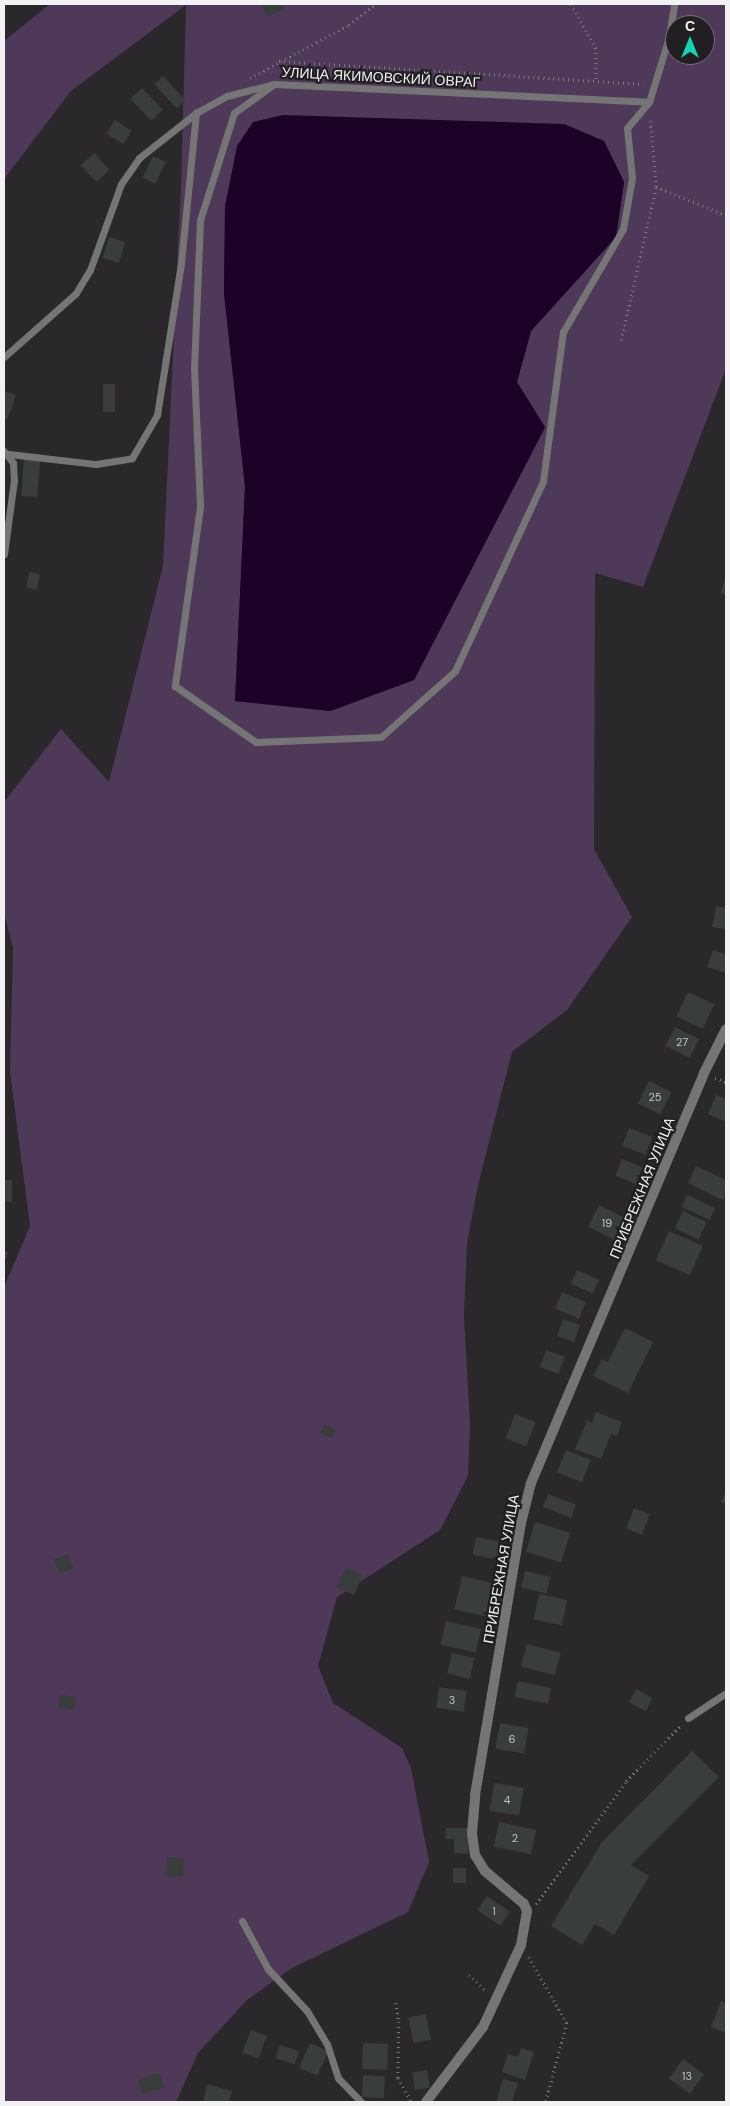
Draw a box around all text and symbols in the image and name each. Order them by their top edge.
north arrow [665,15,715,65]
text: С [685,17,695,35]
street label: УЛИЦА ЯКИМОВСКИЙ ОВРАГ [281,63,481,91]
house number: 27 [676,1035,688,1049]
house number: 25 [648,1090,662,1104]
street label: ПРИБРЕЖНАЯ УЛИЦА [606,1115,678,1261]
house number: 19 [602,1216,612,1230]
street label: ПРИБРЕЖНАЯ УЛИЦА [480,1493,522,1645]
house number: 3 [449,1693,455,1707]
house number: 6 [509,1732,515,1746]
house number: 4 [504,1793,510,1807]
house number: 2 [512,1831,518,1845]
house number: 1 [492,1904,496,1918]
house number: 13 [682,2069,692,2083]

